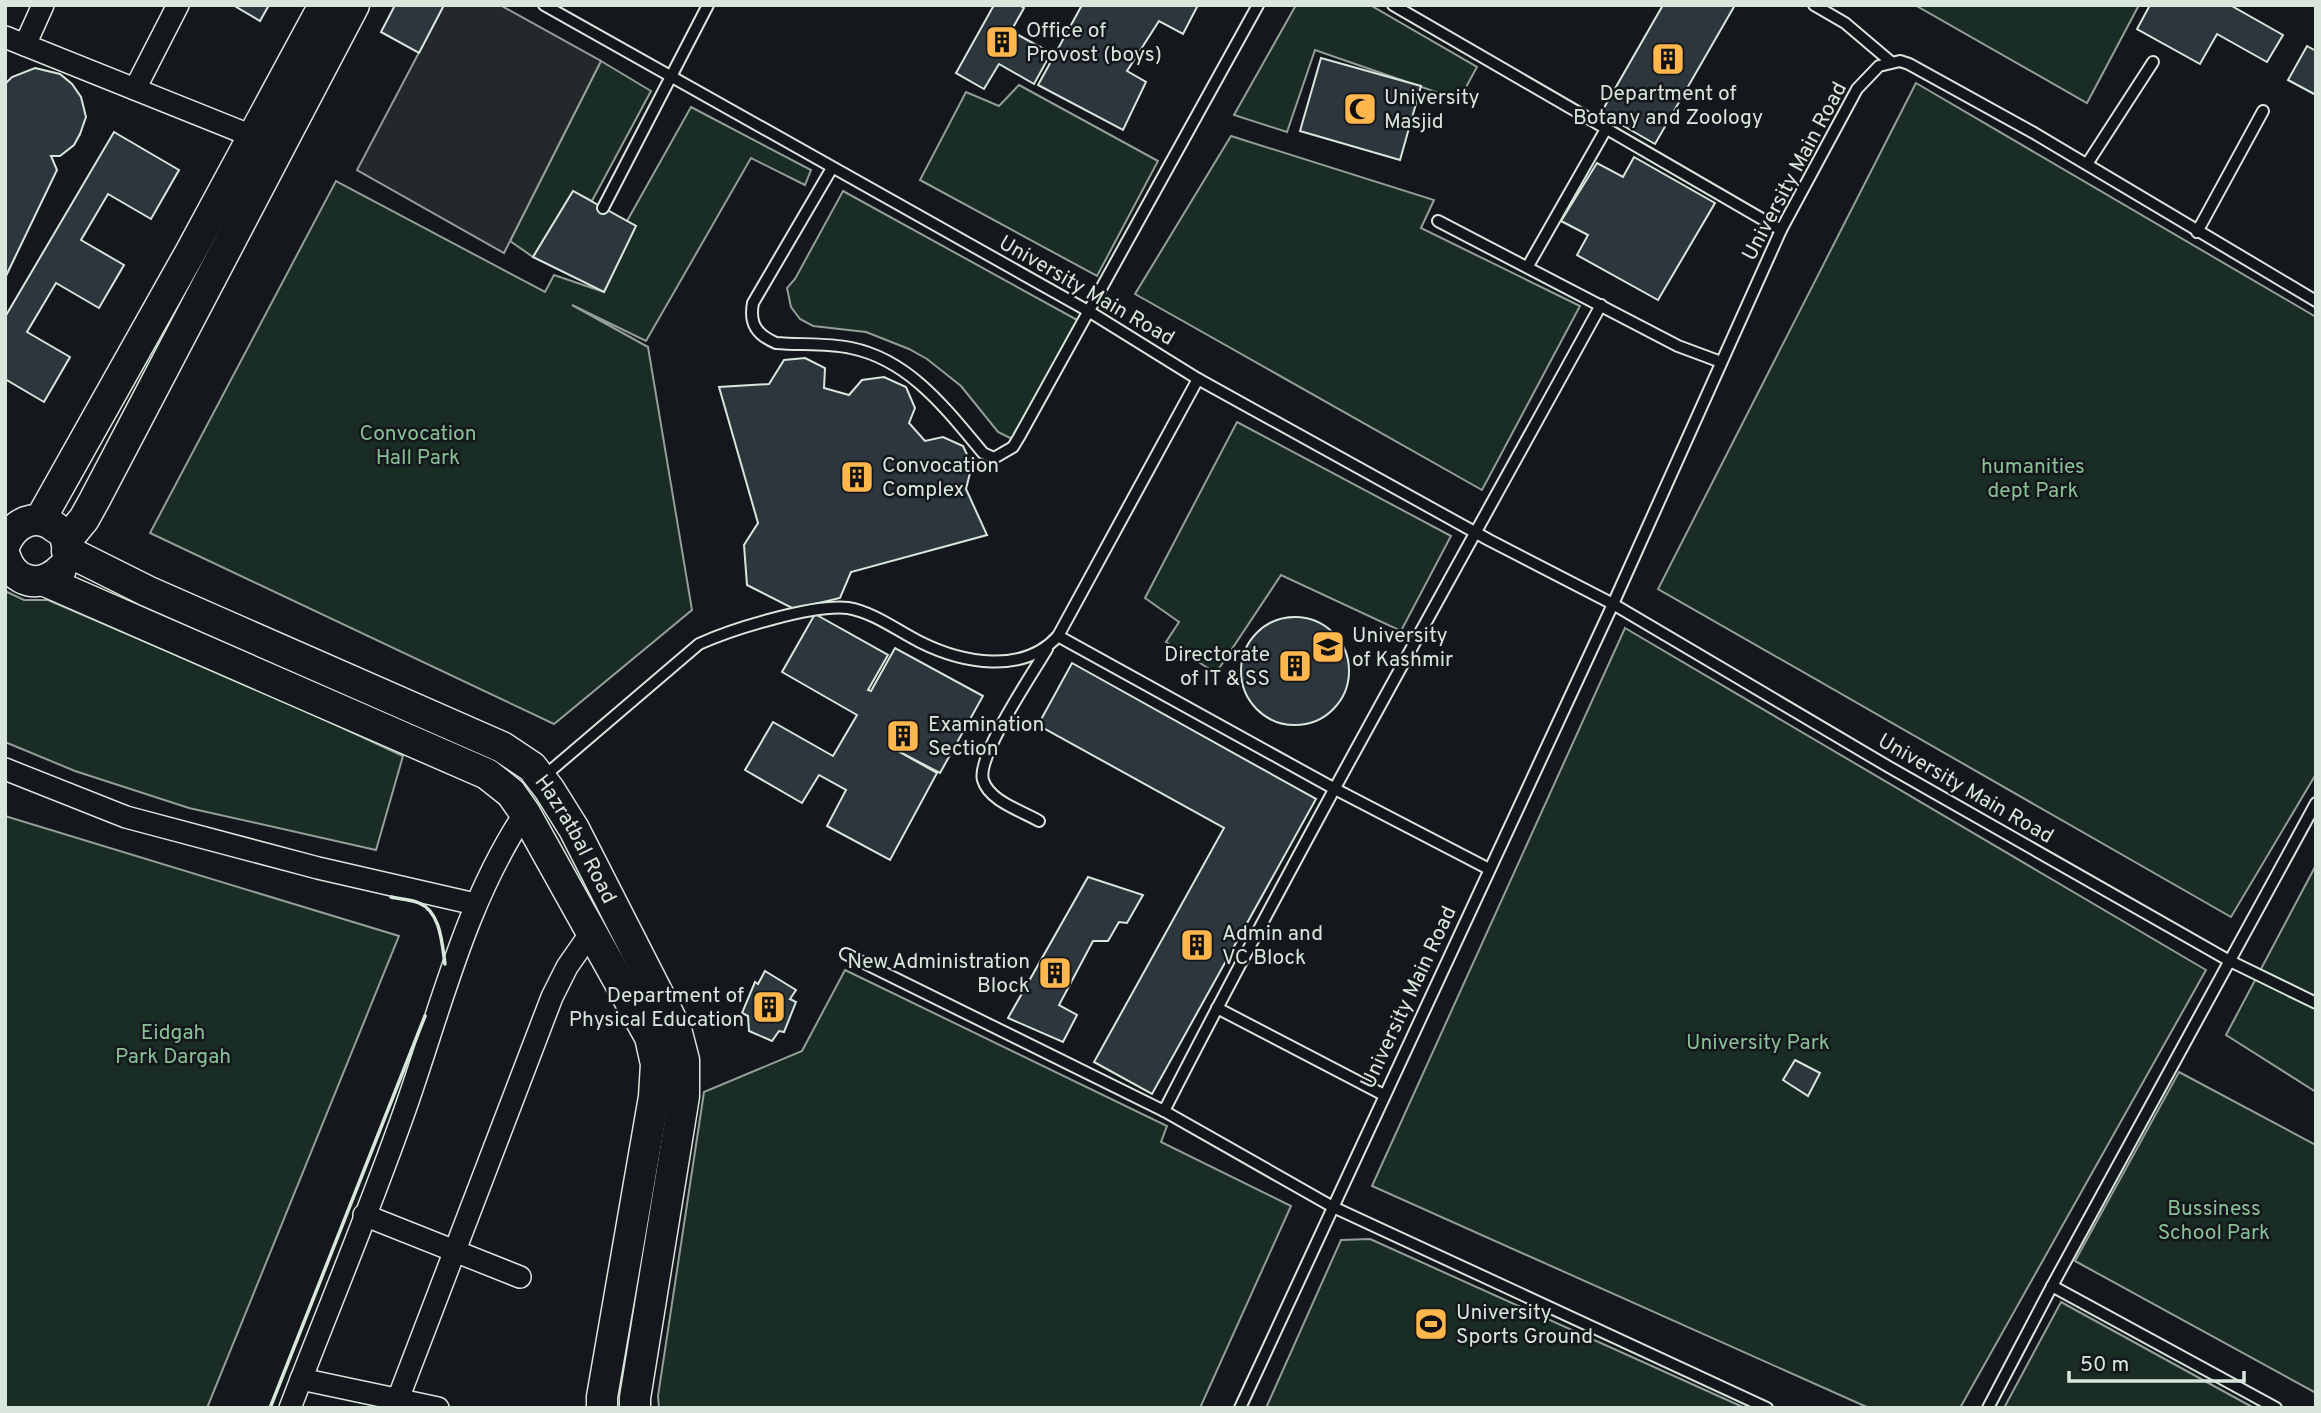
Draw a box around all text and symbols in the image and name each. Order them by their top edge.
place label: Office of Provost (boys) [1026,18,1162,69]
building icon: Office of Provost (boys) [983,23,1021,61]
building icon: Department of Botany and Zoology [1649,40,1687,78]
street label: University Main Road [1737,78,1854,266]
place label: Department of Botany and Zoology [1573,81,1763,132]
place label: University Masjid [1384,85,1480,136]
mosque icon: University Masjid [1341,90,1379,128]
street label: University Main Road [994,230,1179,353]
park label: Convocation Hall Park [359,421,477,472]
place label: Convocation Complex [882,453,999,504]
park label: humanities dept Park [1981,454,2085,505]
building icon: Convocation Complex [838,458,876,496]
place label: University of Kashmir [1352,623,1453,674]
school or university icon: University of Kashmir [1309,628,1347,666]
place label: Directorate of IT & SS [1164,642,1270,693]
building icon: Directorate of IT & SS [1276,647,1314,685]
place label: Examination Section [928,712,1044,763]
building icon: Examination Section [884,717,922,755]
street label: University Main Road [1873,728,2058,851]
street label: Hazratbal Road [528,770,622,909]
street label: University Main Road [1355,902,1464,1093]
place label: Admin and VC Block [1222,921,1323,972]
building icon: Admin and VC Block [1178,926,1216,964]
place label: New Administration Block [847,949,1030,1000]
building icon: New Administration Block [1036,954,1074,992]
place label: Department of Physical Education [569,983,744,1034]
building icon: Department of Physical Education [750,988,788,1026]
park label: Eidgah Park Dargah [115,1020,231,1071]
park label: University Park [1686,1030,1830,1057]
park label: Bussiness School Park [2158,1196,2270,1247]
place label: University Sports Ground [1456,1300,1593,1351]
sports icon: University Sports Ground [1412,1305,1450,1343]
scale bar [2069,1340,2244,1384]
text: 50 m [2080,1352,2129,1379]

